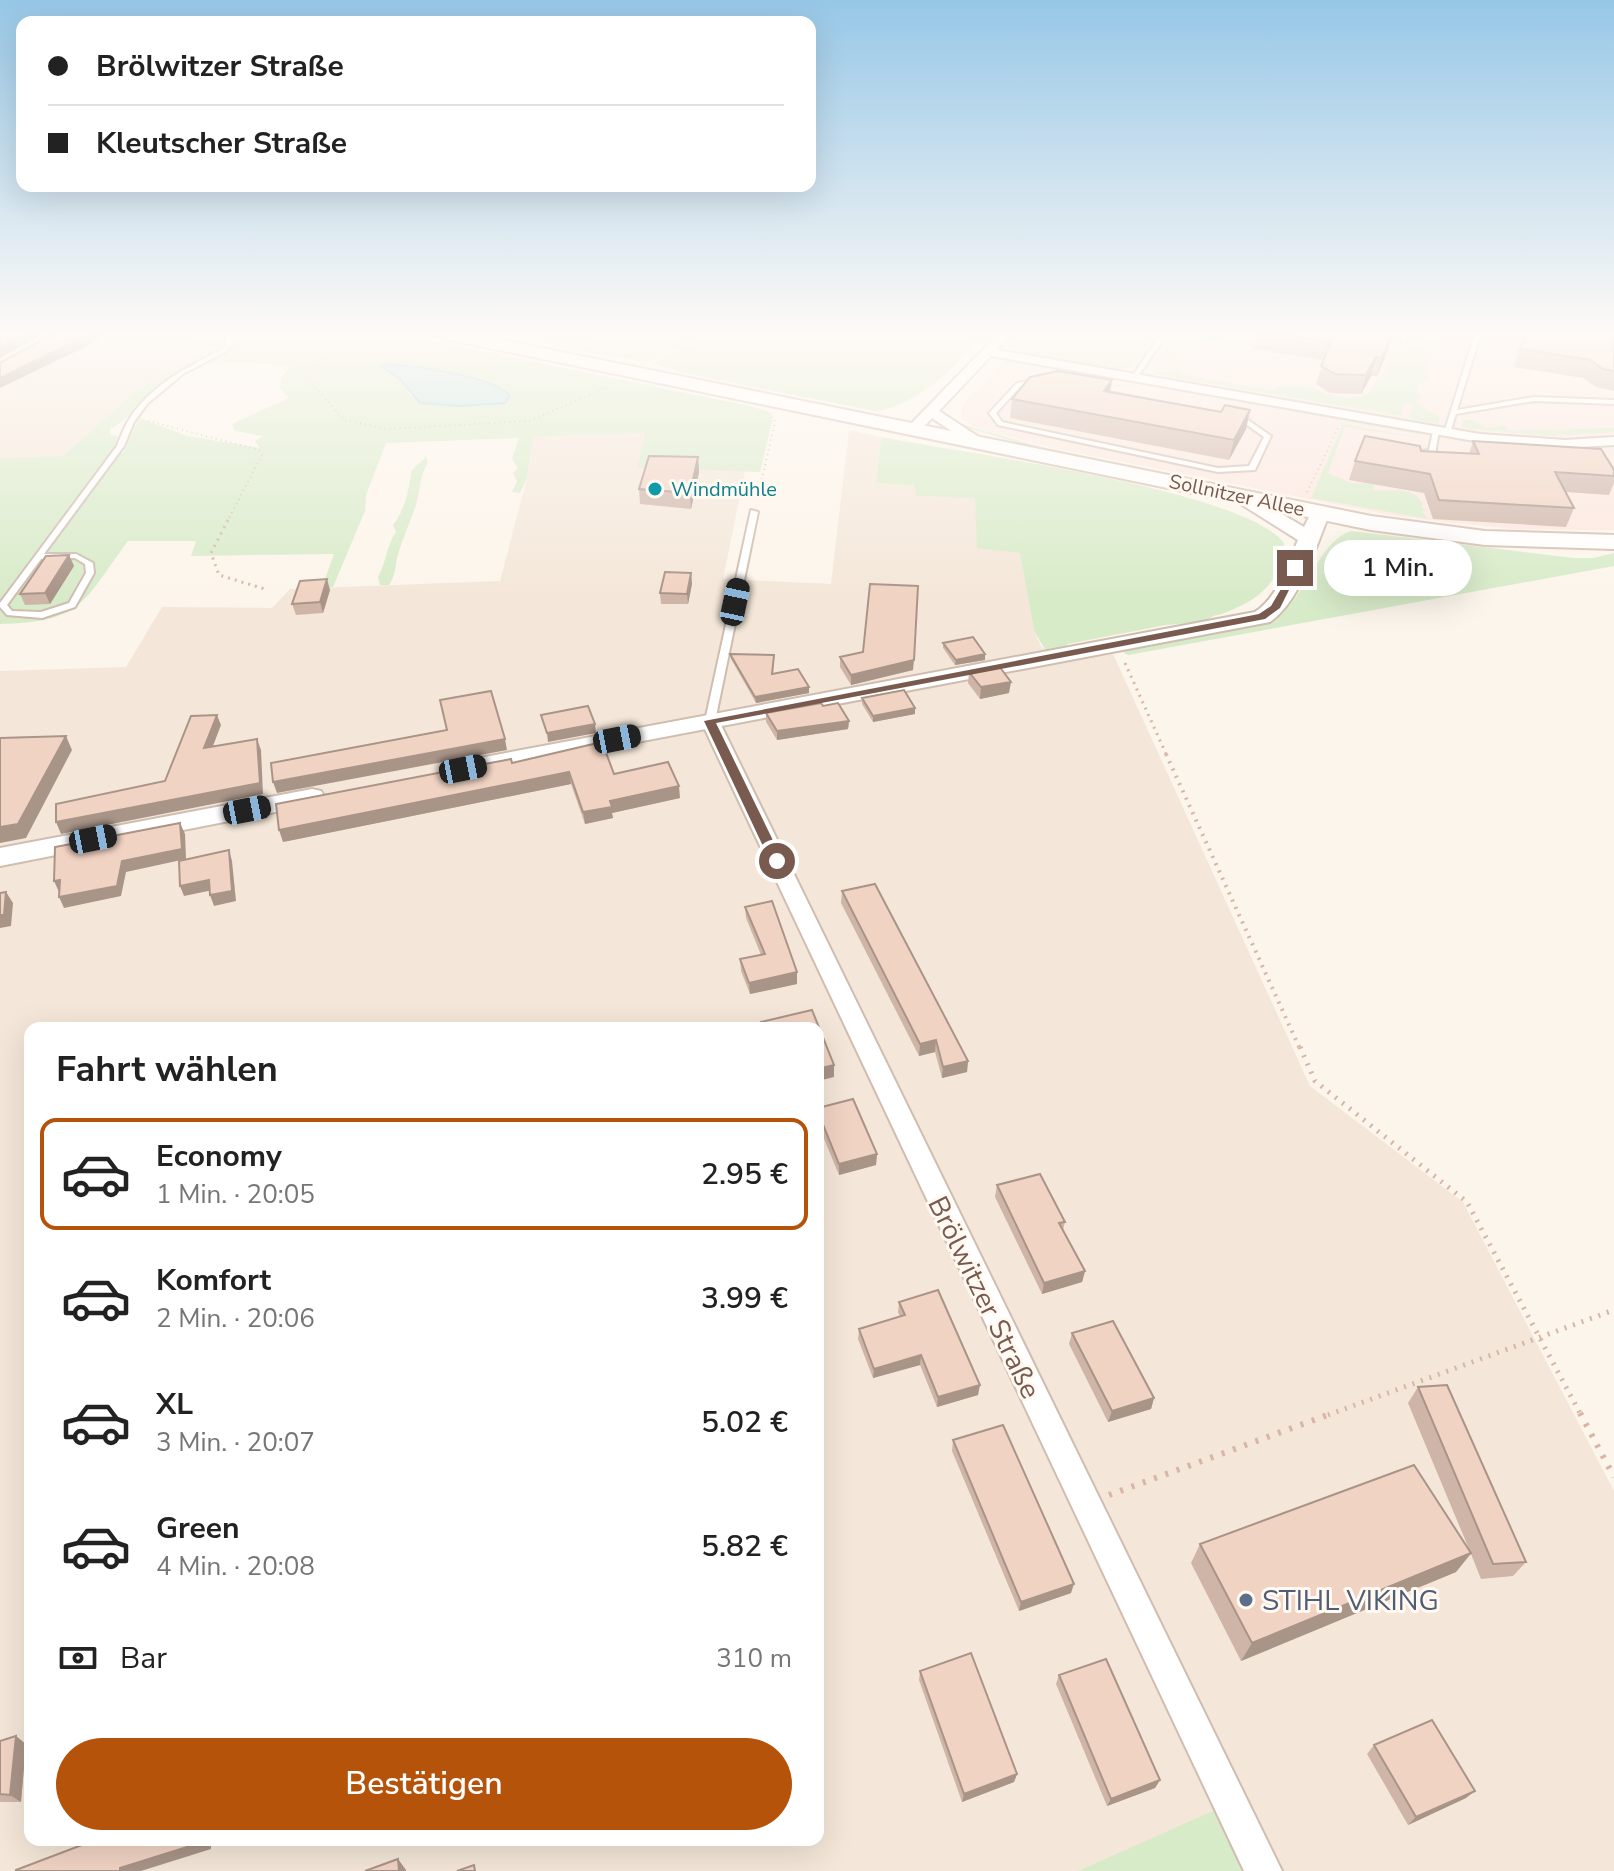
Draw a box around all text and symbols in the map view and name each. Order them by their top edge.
text: Brölwitzer Straße [96,46,344,87]
text: Kleutscher Straße [96,123,347,164]
street label: Sollnitzer Allee [1167,468,1307,523]
place label: Windmühle [671,476,777,503]
marker: Windmühle [646,480,664,498]
callout: 1 Min. [1323,540,1471,596]
route end [1277,550,1313,586]
text: 1 Min. [1362,550,1434,585]
car [718,576,752,628]
car [591,723,643,755]
car [437,753,489,785]
car [221,794,273,826]
car [67,823,119,855]
route start [759,843,795,879]
text: Fahrt wählen [56,1045,278,1094]
text: Economy [156,1136,282,1177]
icon: car [60,1138,132,1210]
text: 2.95 € [701,1154,788,1195]
text: 1 Min. · 20:05 [156,1177,315,1212]
street label: Brölwitzer Straße [919,1190,1050,1405]
text: Komfort [156,1260,271,1301]
icon: car [60,1262,132,1334]
text: 3.99 € [701,1278,788,1319]
text: 2 Min. · 20:06 [156,1301,315,1336]
text: XL [156,1384,193,1425]
icon: car [60,1386,132,1458]
text: 5.02 € [701,1402,788,1443]
text: 3 Min. · 20:07 [156,1425,315,1460]
text: Green [156,1508,240,1549]
icon: car [60,1510,132,1582]
text: 5.82 € [701,1526,788,1567]
text: 4 Min. · 20:08 [156,1549,315,1584]
place label: STIHL VIKING [1262,1582,1439,1620]
marker: STIHL VIKING [1237,1591,1255,1609]
icon: cash [56,1636,100,1680]
text: Bar [120,1638,167,1679]
text: 310 m [716,1641,792,1676]
button: Bestätigen [56,1738,792,1830]

